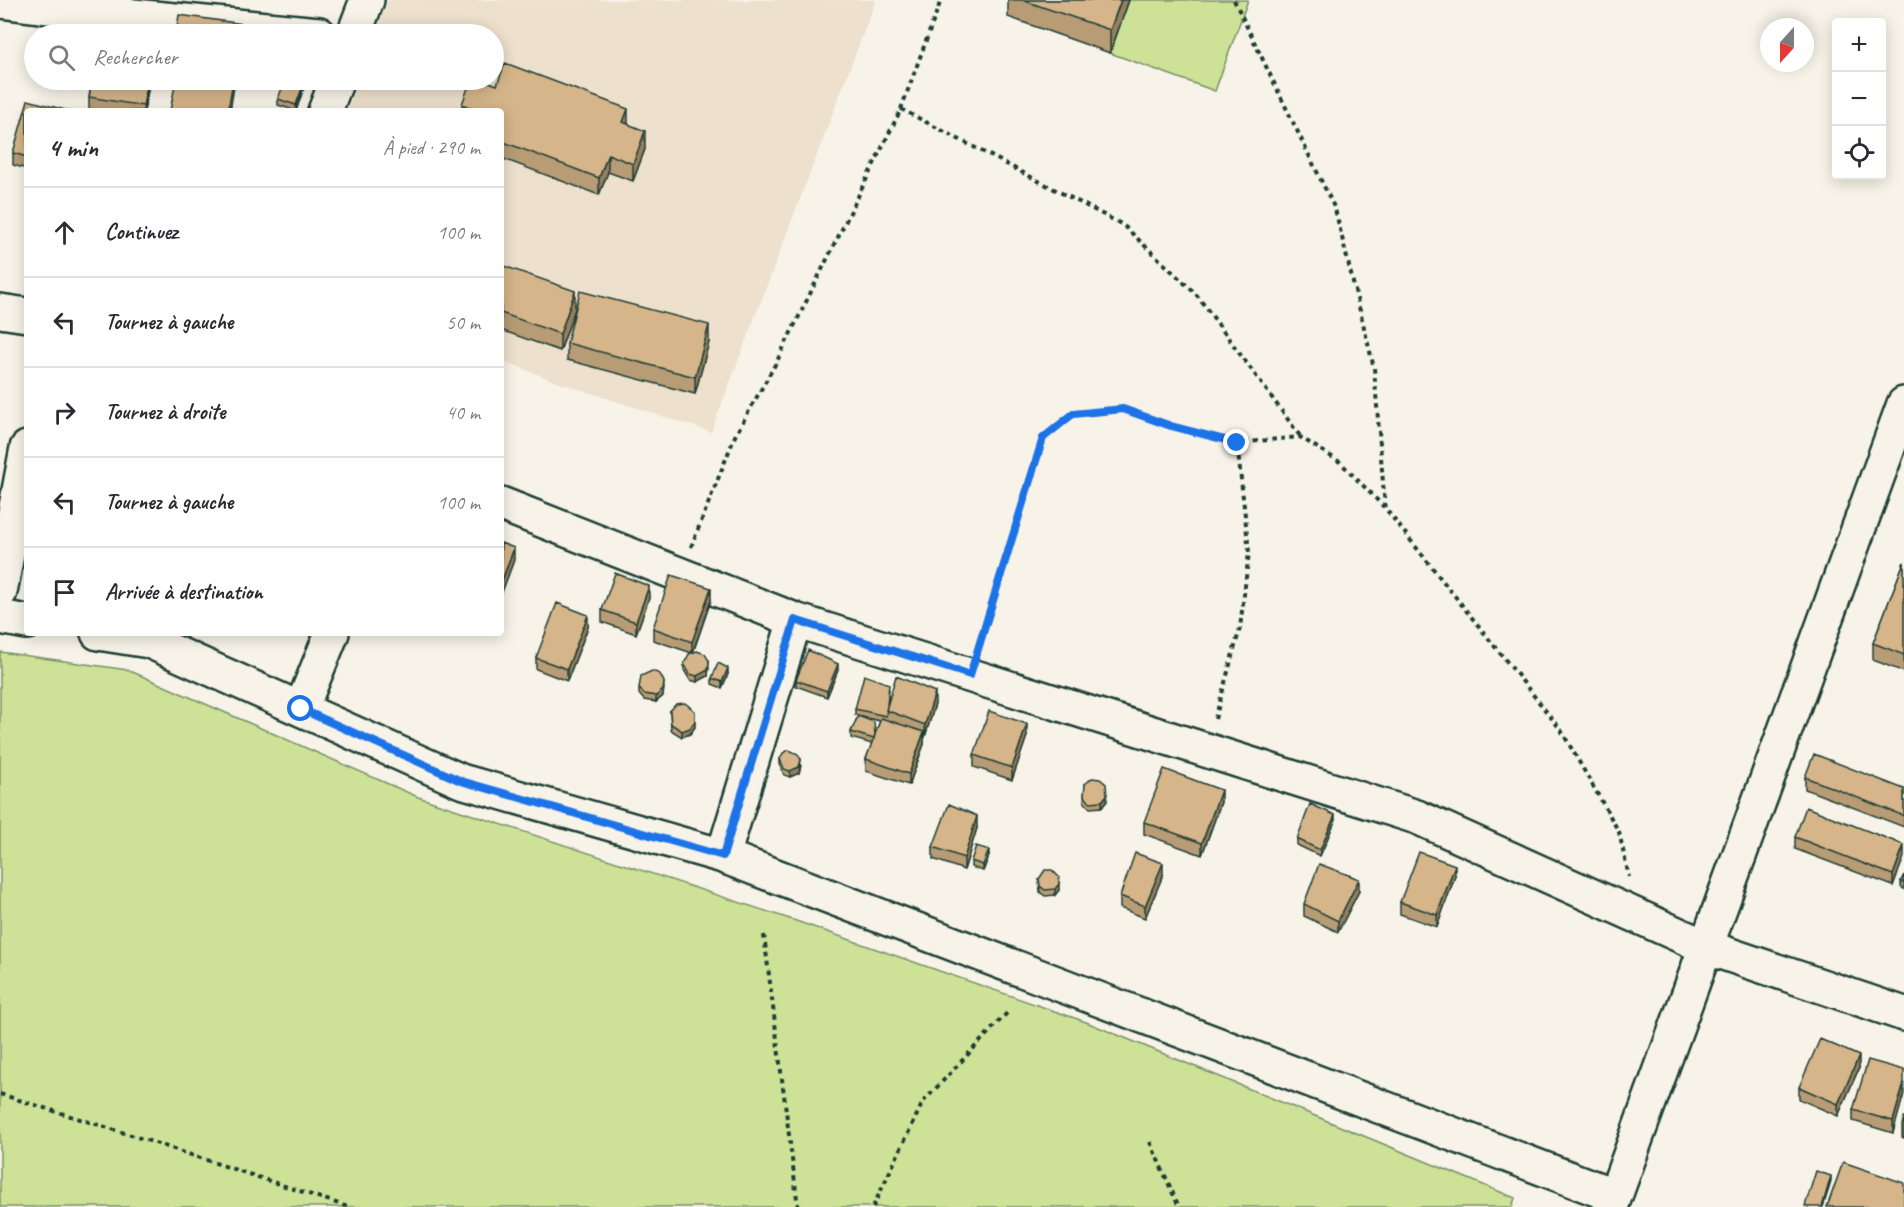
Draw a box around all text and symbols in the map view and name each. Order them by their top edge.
north arrow [1760,18,1814,72]
map controls [1832,18,1886,180]
button: + [1832,18,1886,72]
search box [24,24,504,90]
icon: search [45,41,78,74]
text: Rechercher [93,43,177,71]
button: − [1832,72,1886,126]
button: locate [1832,126,1886,180]
text: 4 min [48,131,98,164]
text: À pied · 290 m [383,135,480,160]
icon: ahead [48,216,81,249]
text: Continuez [105,218,178,246]
text: 100 m [437,220,480,245]
icon: left [48,306,81,339]
text: Tournez à gauche [105,308,233,336]
text: 50 m [446,310,480,335]
icon: right [48,396,81,429]
text: Tournez à droite [105,398,225,426]
text: 40 m [446,400,480,425]
route end [1223,429,1249,455]
icon: left [48,486,81,519]
text: Tournez à gauche [105,488,233,516]
text: 100 m [437,490,480,515]
icon: arrive [48,576,81,609]
text: Arrivée à destination [105,578,263,606]
route start [287,695,313,721]

